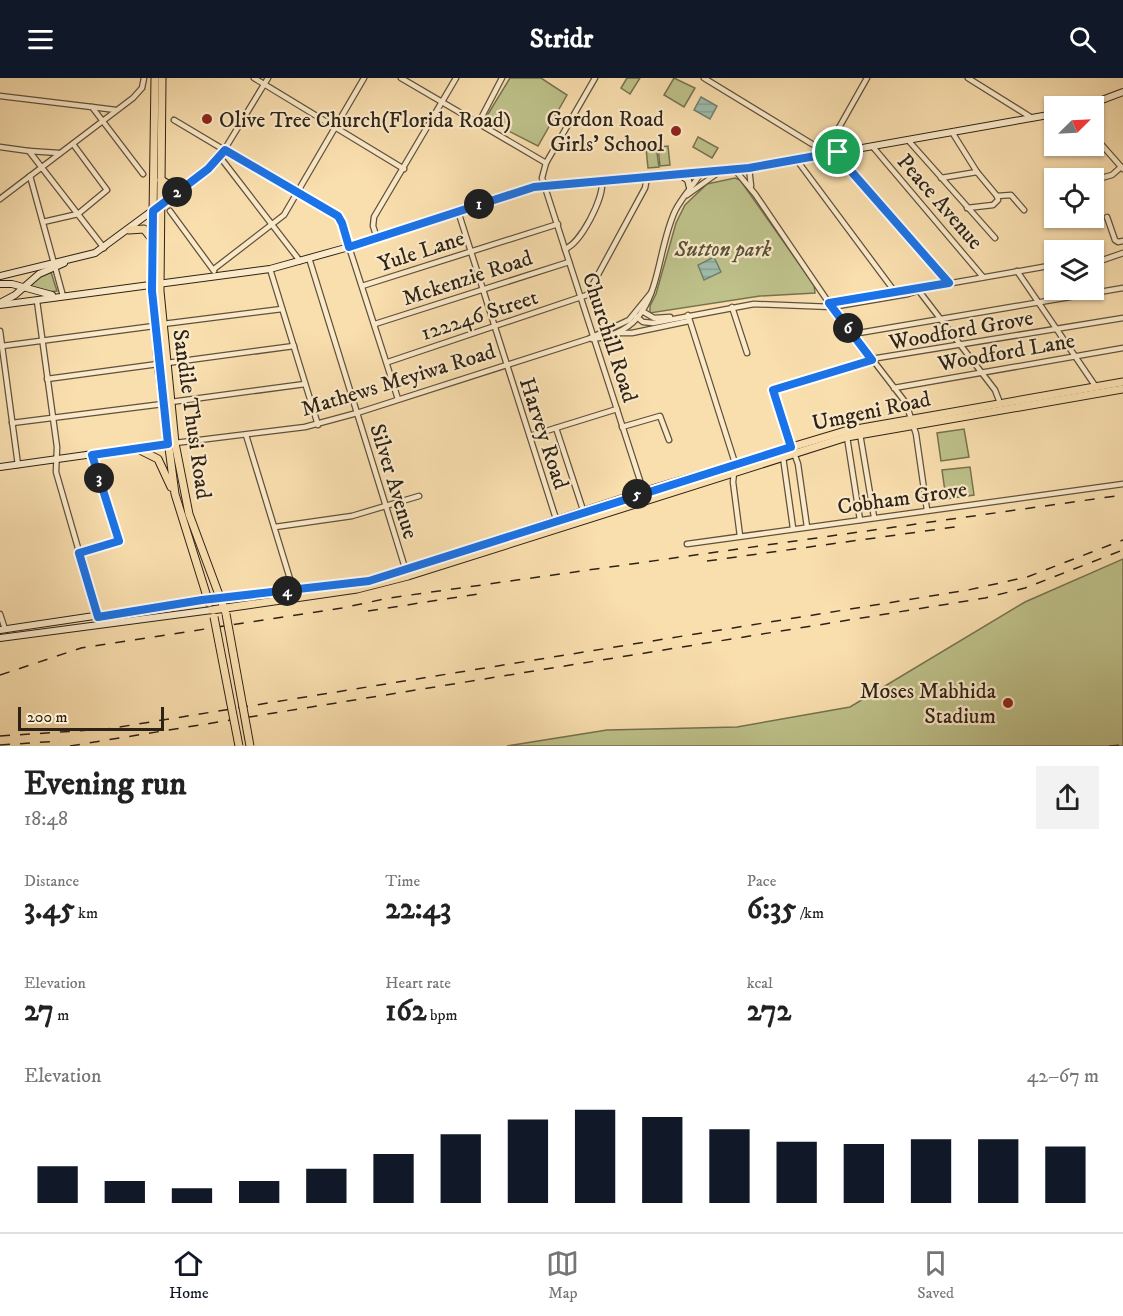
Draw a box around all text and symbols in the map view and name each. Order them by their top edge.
text: Stridr [530,22,593,56]
icon: menu [24,23,57,56]
icon: search [1066,23,1099,56]
north arrow [1044,96,1104,156]
map controls [1044,96,1104,300]
place label: Gordon Road Girls' School [546,106,664,158]
place label: Olive Tree Church(Florida Road) [219,107,511,134]
marker: Olive Tree Church(Florida Road) [200,112,214,126]
marker: Gordon Road Girls' School [669,124,683,138]
pin [812,126,863,177]
icon: arrive [821,135,854,168]
street label: Peace Avenue [891,149,989,255]
button: locate [1044,168,1104,228]
pin: 2 [162,177,192,207]
text: 2 [173,182,181,202]
pin: 1 [464,189,494,219]
text: 1 [476,194,482,214]
street label: Yule Lane [375,225,468,278]
park label: Sutton park [673,236,772,263]
button: layers [1044,240,1104,300]
street label: Mckenzie Road [399,245,536,312]
street label: Churchill Road [576,269,643,406]
street label: 122246 Street [418,284,541,347]
street label: Woodford Grove [886,305,1035,357]
pin: 6 [833,313,863,343]
text: 6 [844,318,852,338]
street label: Sandile Thusi Road [166,327,217,501]
street label: Woodford Lane [935,327,1077,378]
street label: Mathews Meyiwa Road [298,338,499,423]
street label: Harvey Road [513,374,574,493]
street label: Umgeni Road [810,386,933,437]
street label: Silver Avenue [363,421,424,542]
pin: 3 [84,463,114,493]
text: 3 [96,468,102,488]
street label: Cobham Grove [836,476,969,521]
pin: 5 [622,479,652,509]
text: 5 [633,484,641,504]
pin: 4 [272,576,302,606]
text: 4 [282,581,292,601]
place label: Moses Mabhida Stadium [860,678,997,730]
marker: Moses Mabhida Stadium [1001,696,1015,710]
scale bar [18,704,164,732]
text: 200 m [27,707,68,727]
text: Evening run [24,764,186,805]
button: share [1036,766,1099,829]
text: 18:48 [24,807,68,832]
text: Distance [24,871,79,891]
text: Time [385,871,420,891]
text: Pace [747,871,776,891]
text: 3.45 [24,891,75,928]
text: 22:43 [385,891,451,928]
text: 6:35 [747,891,796,928]
text: km [75,903,98,923]
text: /km [796,903,824,923]
text: Elevation [24,973,86,993]
text: Heart rate [385,973,451,993]
text: kcal [747,973,773,993]
text: 27 [24,993,54,1030]
text: 162 [385,993,427,1030]
text: 272 [747,993,791,1030]
text: m [54,1005,69,1025]
text: bpm [427,1005,458,1025]
text: Elevation [24,1064,101,1089]
text: 42–67 m [1027,1064,1099,1089]
tab: Home [169,1247,209,1303]
tab: Map [546,1247,579,1303]
tab: Saved [917,1247,954,1303]

